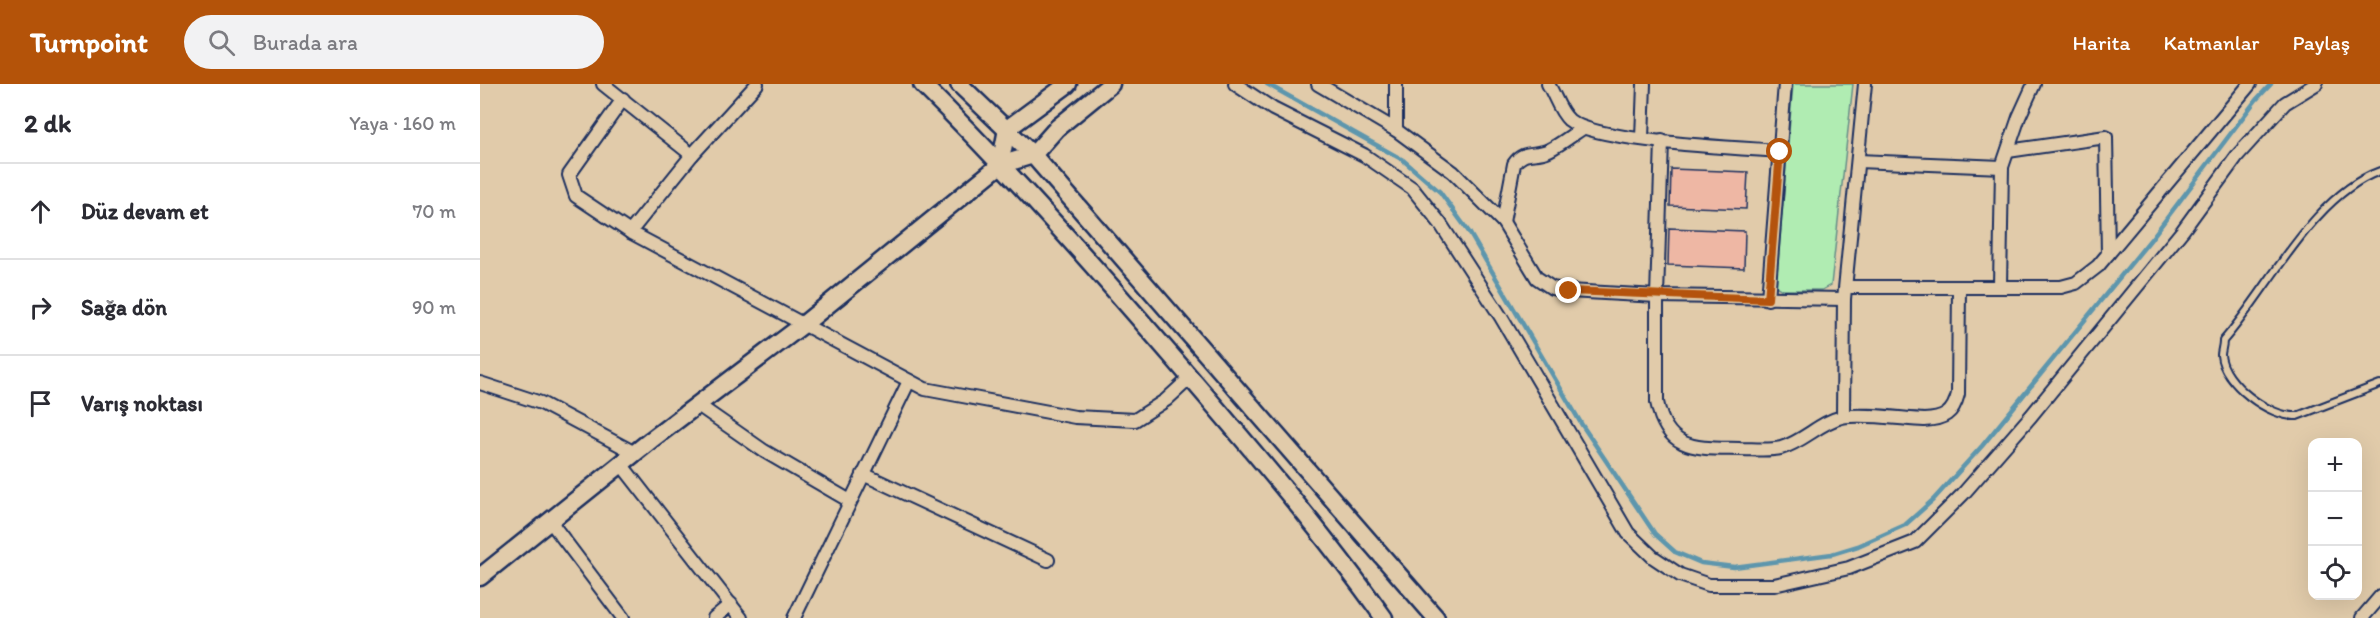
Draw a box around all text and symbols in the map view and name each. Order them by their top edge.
search box [184,15,604,69]
text: Turnpoint [30,25,148,59]
icon: search [205,26,238,59]
text: Burada ara [253,29,358,56]
text: Harita [2072,30,2130,55]
text: Katmanlar [2163,30,2259,55]
text: Paylaş [2292,30,2350,55]
text: 2 dk [24,107,71,139]
text: Yaya · 160 m [349,111,456,135]
route start [1766,138,1792,164]
icon: ahead [24,195,57,228]
text: Düz devam et [81,198,208,225]
text: 70 m [412,199,456,223]
route end [1555,277,1581,303]
icon: right [24,291,57,324]
text: Sağa dön [81,294,167,321]
text: 90 m [412,295,456,319]
icon: arrive [24,387,57,420]
text: Varış noktası [81,390,203,417]
map controls [2308,438,2362,600]
button: + [2308,438,2362,492]
button: − [2308,492,2362,546]
button: locate [2308,546,2362,600]

